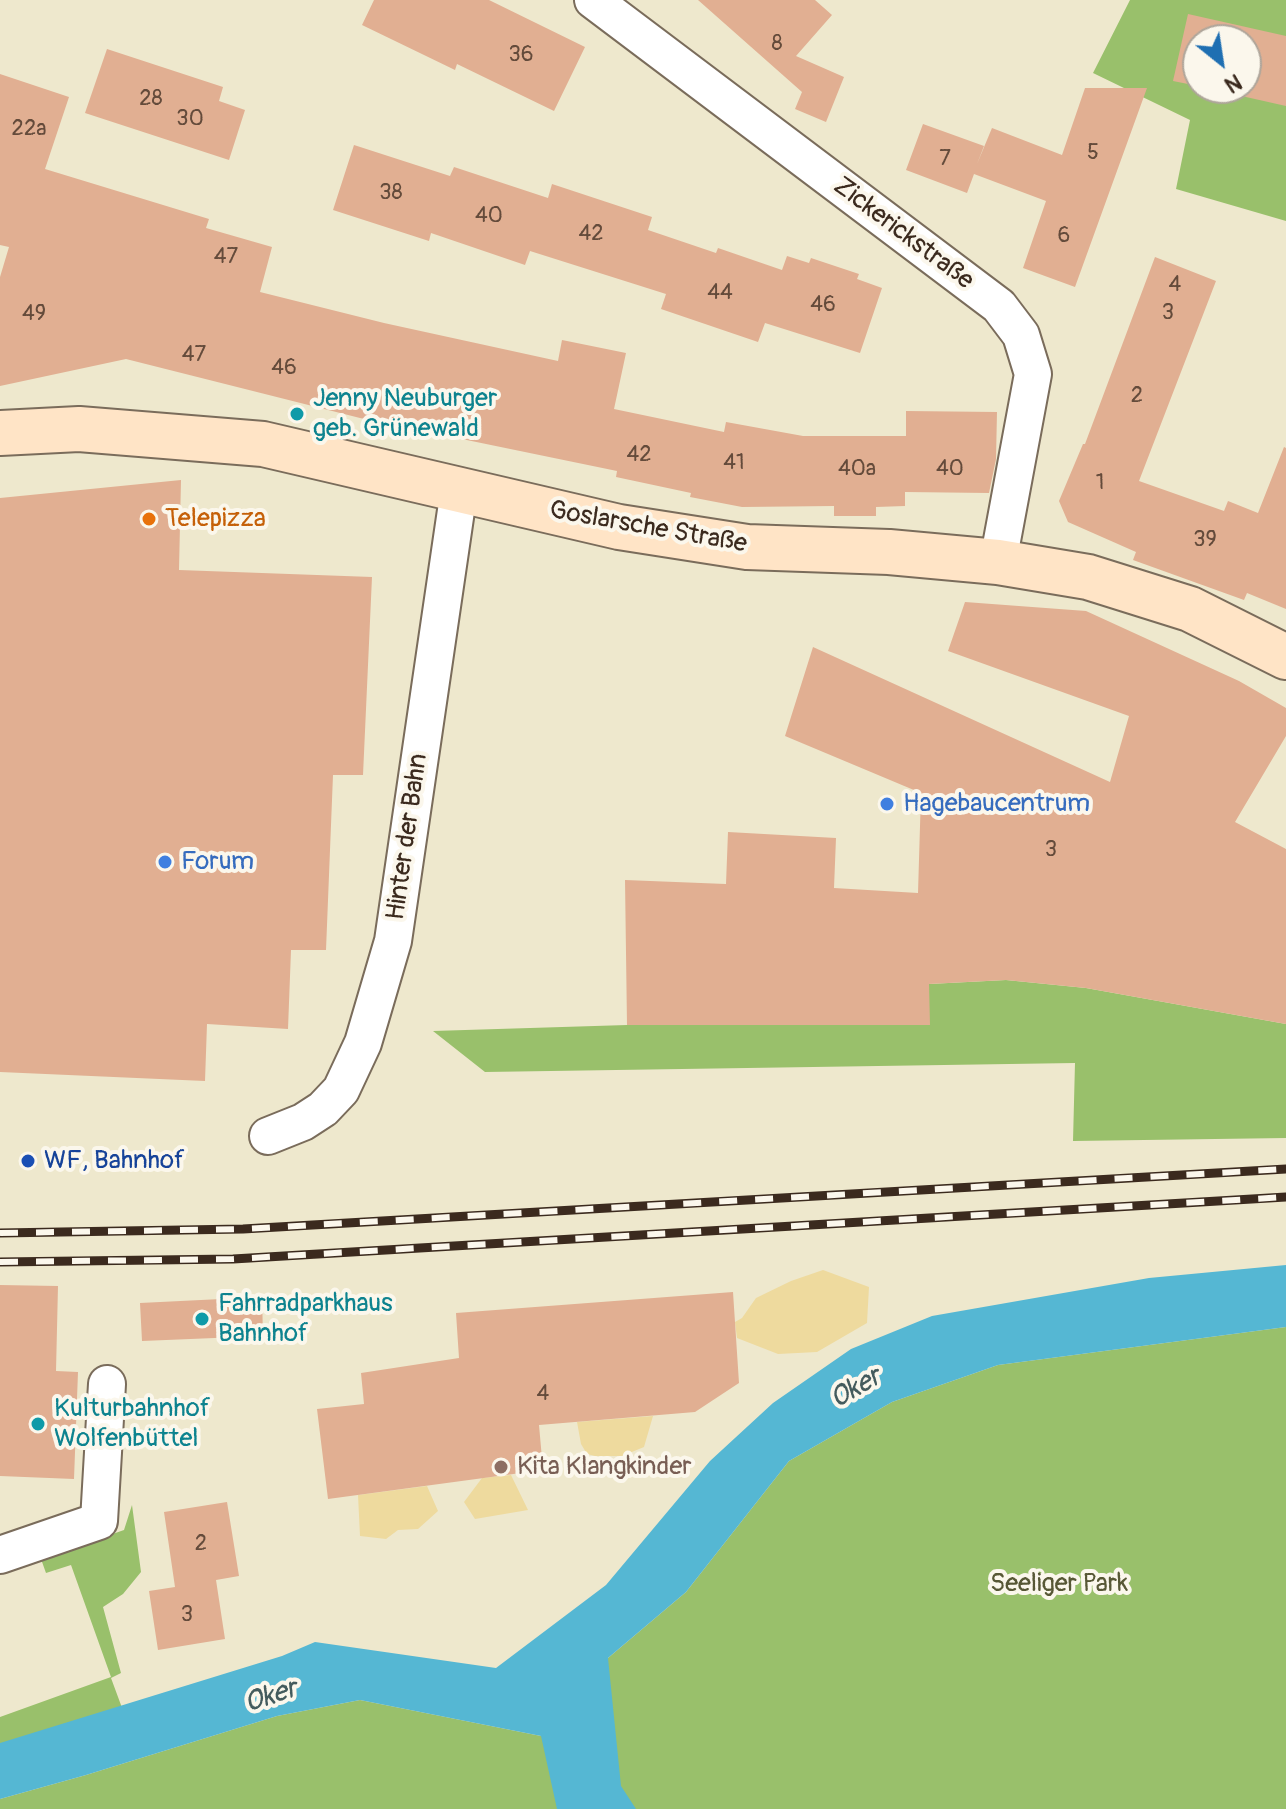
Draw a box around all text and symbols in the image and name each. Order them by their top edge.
north arrow [1182,24,1262,104]
house number: 8 [771,31,783,57]
house number: 36 [508,42,534,68]
text: N [1220,67,1246,99]
house number: 28 [139,86,163,112]
house number: 30 [176,106,204,132]
house number: 22a [12,116,46,142]
house number: 5 [1087,140,1099,166]
house number: 7 [939,146,951,172]
street label: Zickerickstraße [827,171,979,297]
house number: 38 [379,180,403,206]
house number: 40 [475,203,503,229]
house number: 42 [578,221,604,247]
house number: 6 [1058,223,1070,249]
house number: 47 [214,244,238,270]
house number: 4 [1169,272,1181,298]
house number: 44 [707,280,733,306]
house number: 46 [810,292,836,318]
house number: 3 [1162,300,1174,326]
house number: 49 [22,301,46,327]
house number: 47 [182,342,206,368]
house number: 46 [271,355,297,381]
place label: Jenny Neuburger geb. Grünewald [313,383,497,444]
house number: 2 [1131,383,1143,409]
marker: Jenny Neuburger geb. Grünewald [288,405,306,423]
house number: 42 [626,442,652,468]
house number: 41 [723,450,745,476]
house number: 40a [838,456,876,482]
house number: 40 [936,456,964,482]
house number: 1 [1096,470,1104,496]
street label: Goslarsche Straße [547,495,749,561]
place label: Telepizza [165,503,266,535]
marker: Telepizza [140,510,158,528]
house number: 39 [1193,527,1217,553]
street label: Hinter der Bahn [381,752,435,922]
place label: Hagebaucentrum [903,788,1090,820]
marker: Hagebaucentrum [878,795,896,813]
house number: 3 [1045,837,1057,863]
place label: Forum [181,846,254,878]
marker: Forum [156,853,174,871]
place label: WF, Bahnhof [44,1145,185,1177]
marker: WF, Bahnhof [19,1152,37,1170]
place label: Fahrradparkhaus Bahnhof [218,1288,393,1350]
marker: Fahrradparkhaus Bahnhof [193,1310,211,1328]
water label: Oker [825,1361,887,1417]
house number: 4 [537,1381,549,1407]
place label: Kulturbahnhof Wolfenbüttel [54,1393,210,1454]
marker: Kulturbahnhof Wolfenbüttel [29,1415,47,1433]
place label: Kita Klangkinder [517,1451,692,1483]
marker: Kita Klangkinder [492,1458,510,1476]
house number: 2 [195,1531,207,1557]
park label: Seeliger Park [990,1568,1128,1600]
house number: 3 [181,1602,193,1628]
water label: Oker [240,1673,302,1721]

